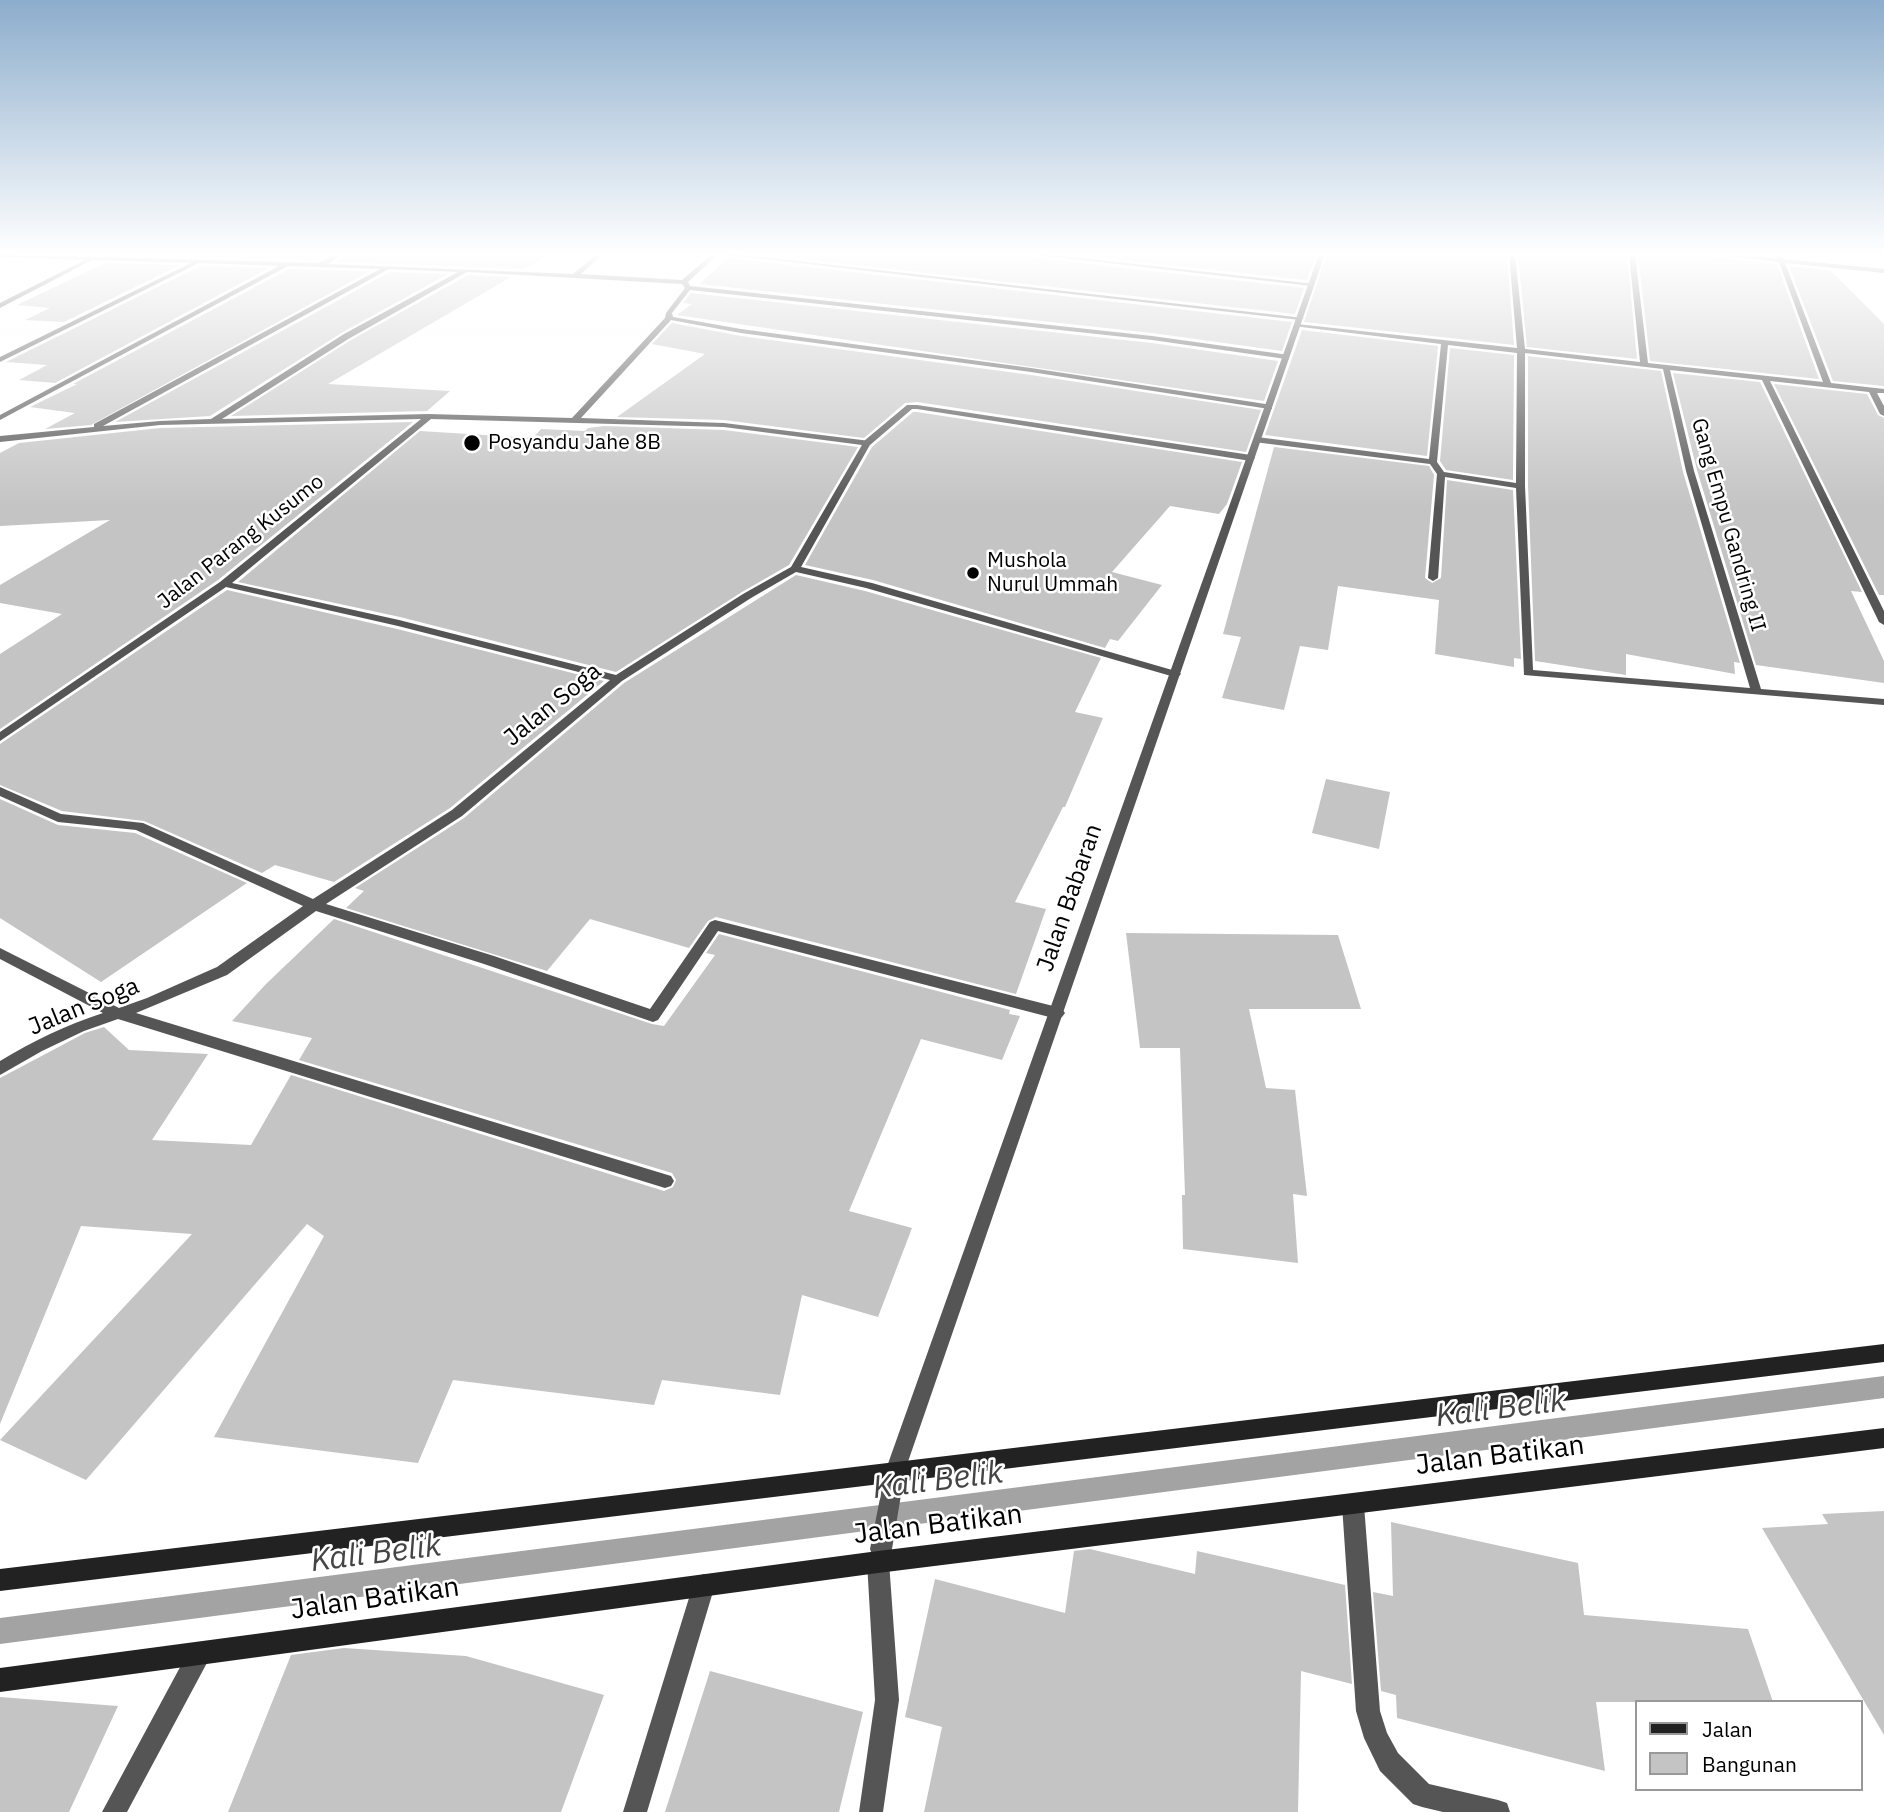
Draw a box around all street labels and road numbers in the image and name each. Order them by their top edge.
street label: Gang Empu Gandring II [1685,415,1771,635]
street label: Jalan Parang Kusumo [153,469,329,615]
street label: Jalan Soga [499,657,607,753]
street label: Jalan Babaran [1031,820,1109,976]
street label: Jalan Soga [25,972,143,1042]
street label: Jalan Batikan [1414,1429,1586,1483]
street label: Jalan Batikan [852,1498,1024,1552]
street label: Jalan Batikan [289,1571,461,1627]

